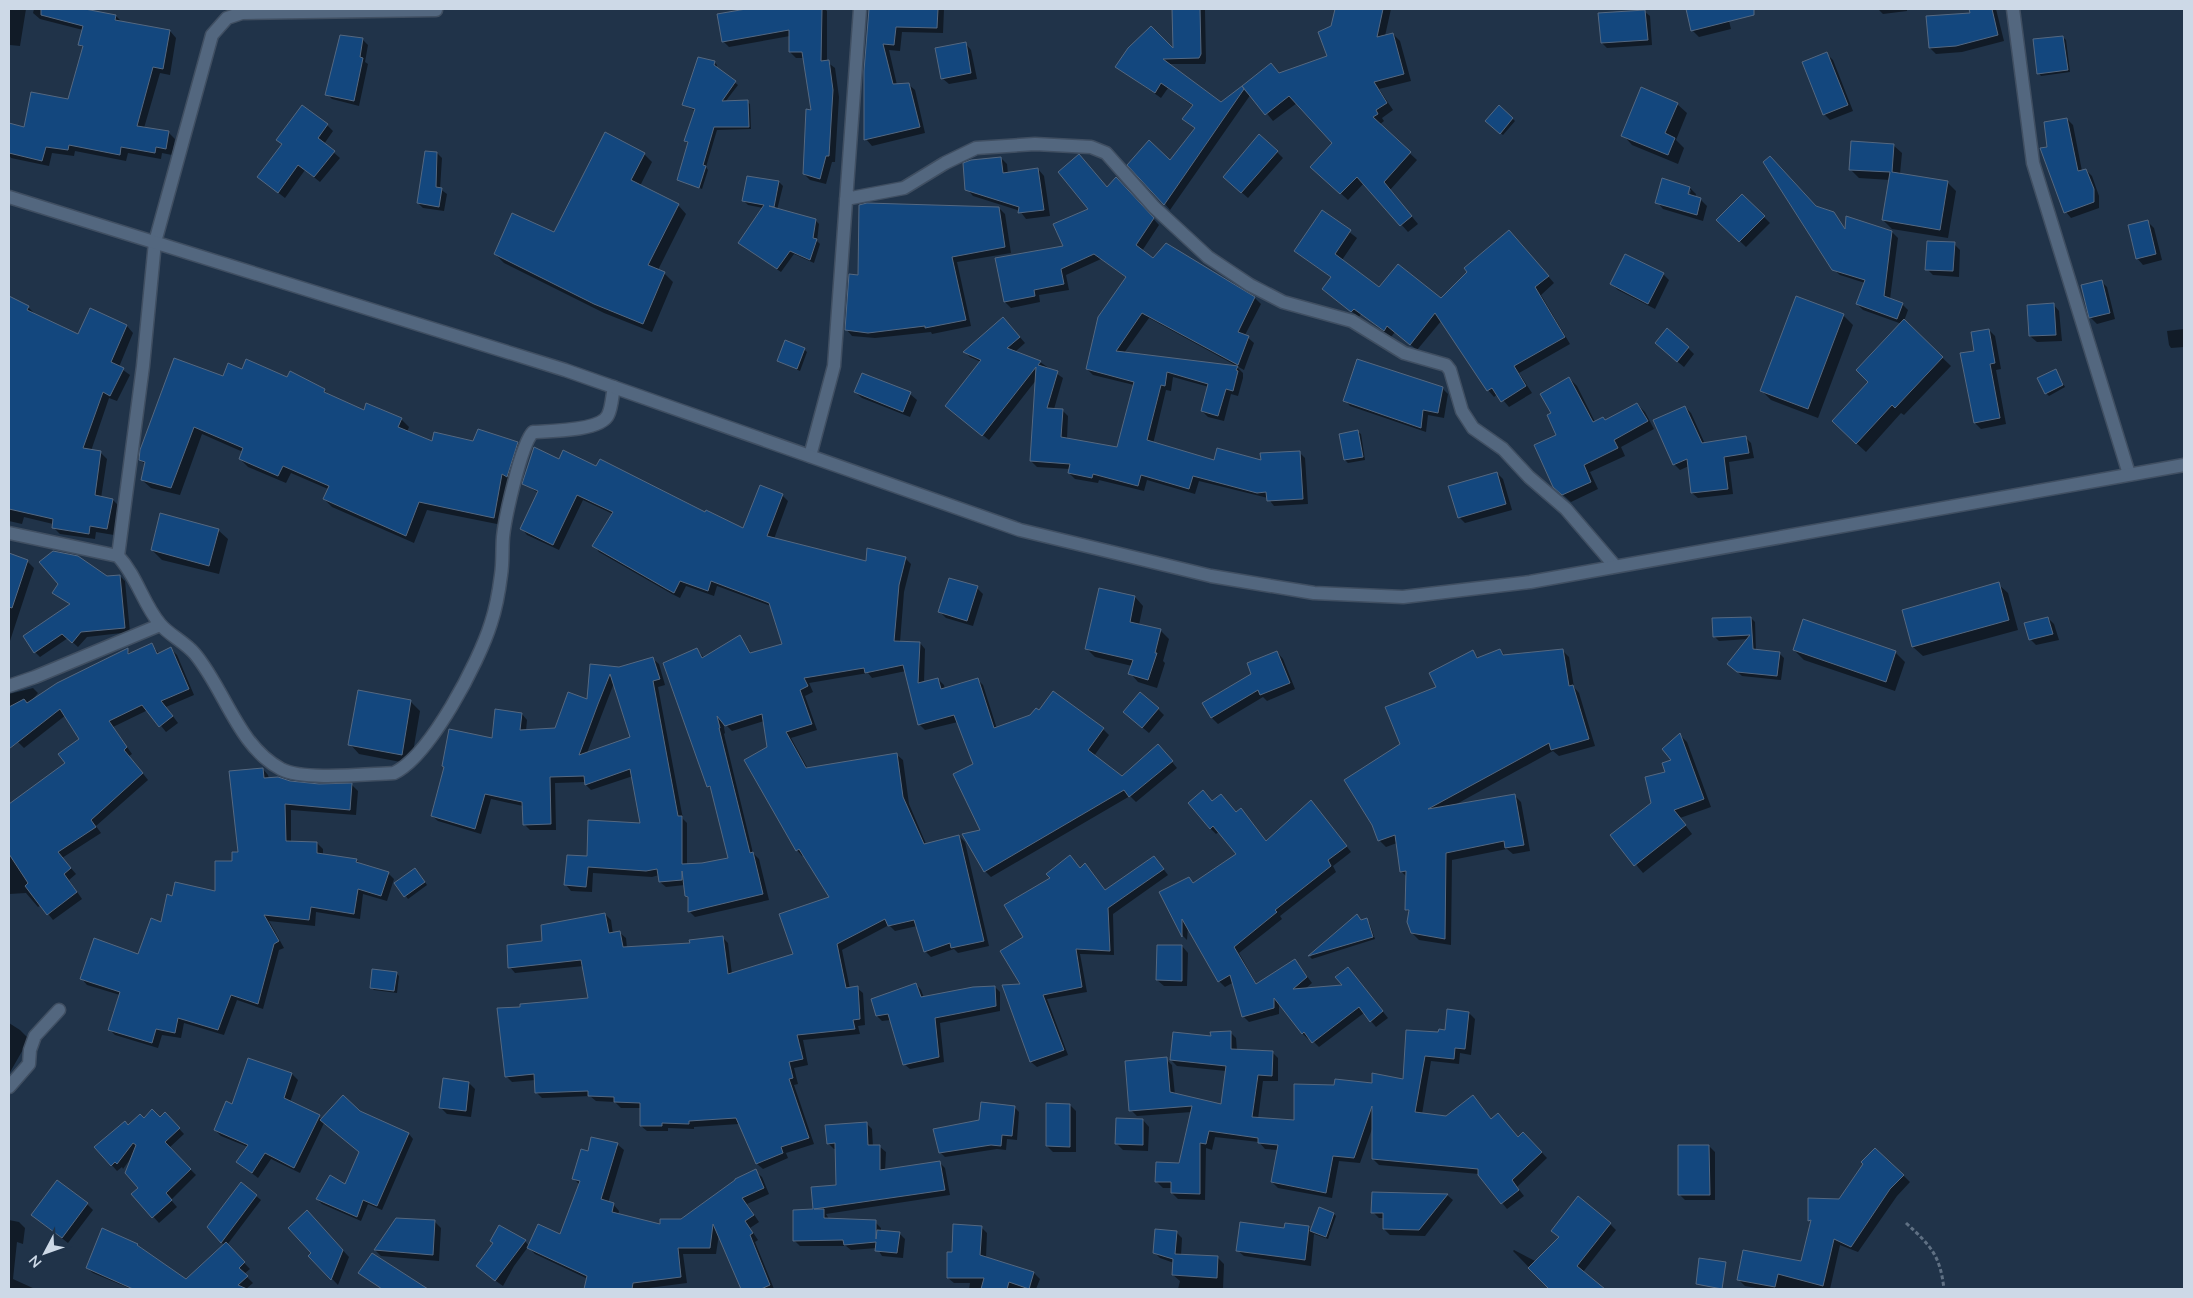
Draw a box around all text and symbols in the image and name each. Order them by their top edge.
north arrow [20,1228,70,1278]
text: N [25,1252,45,1272]

